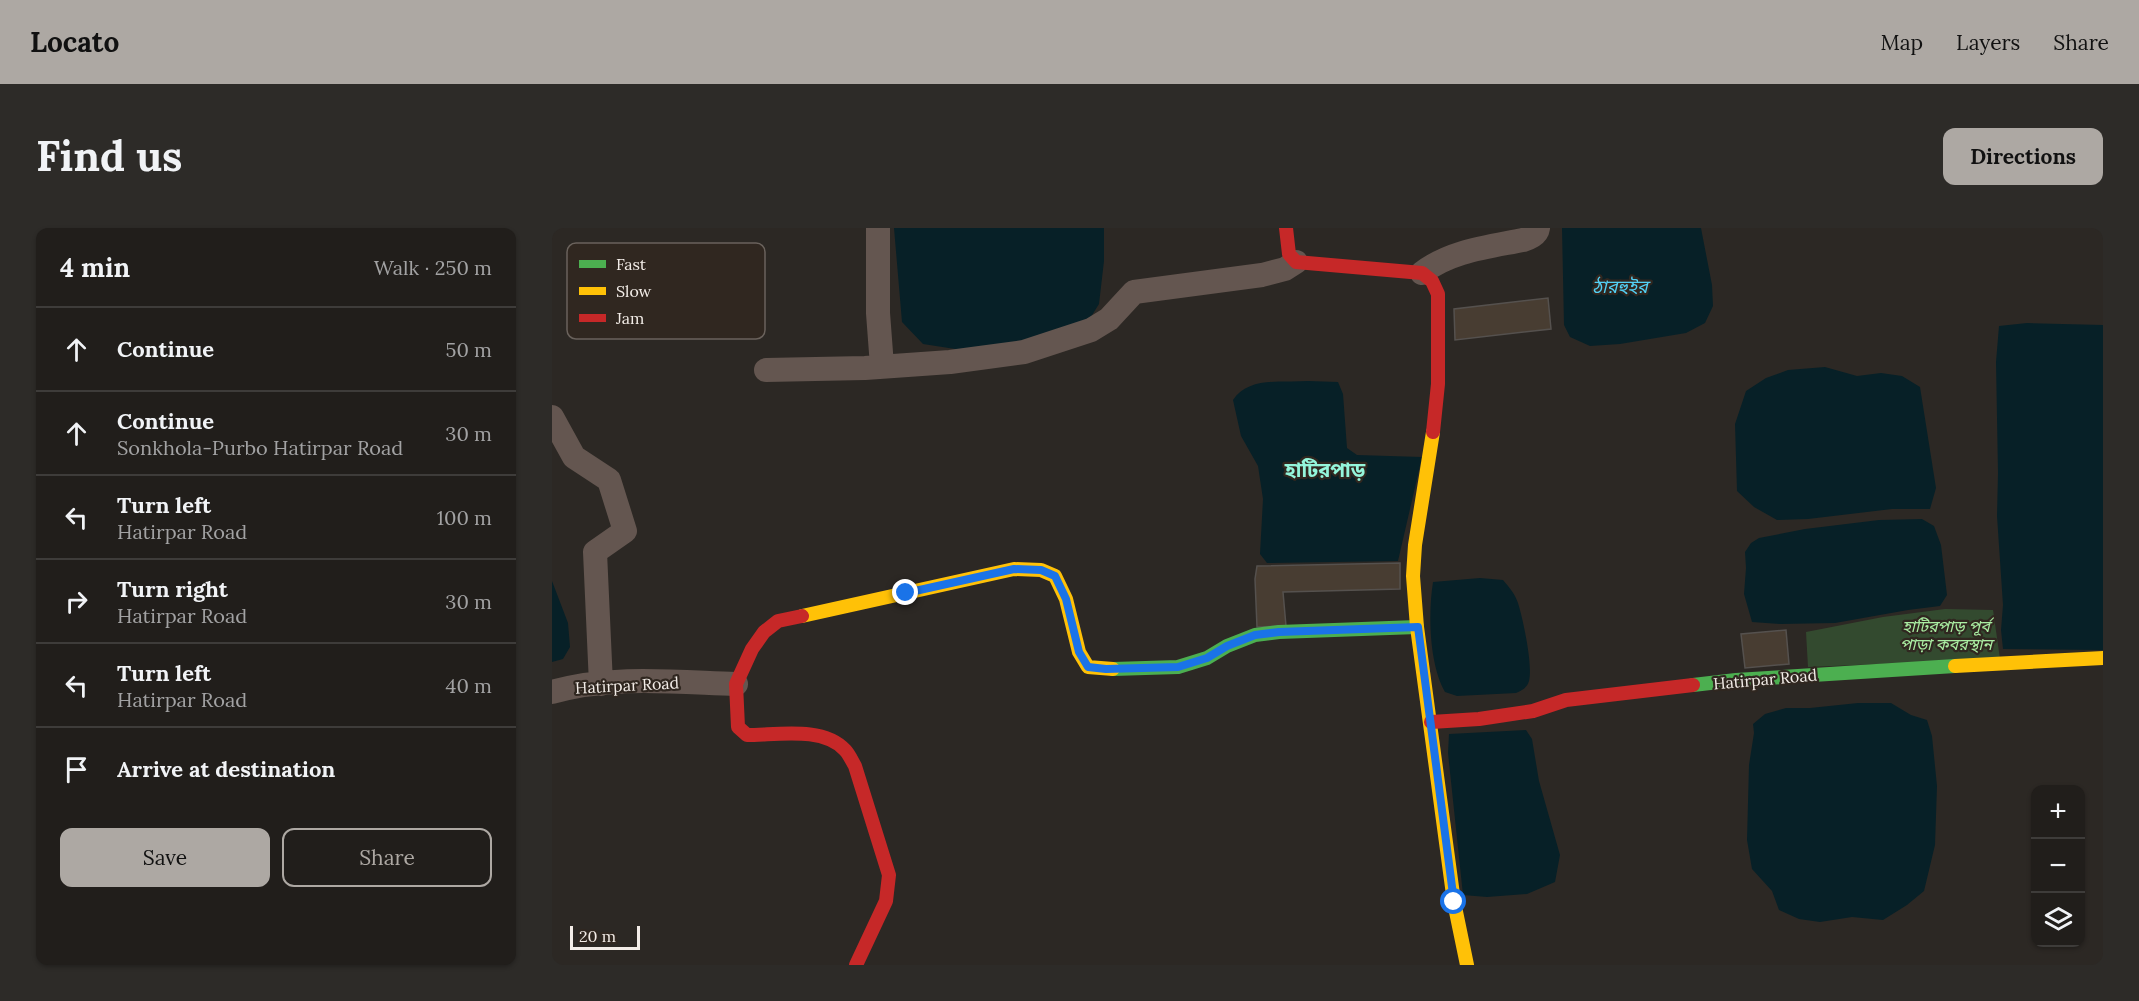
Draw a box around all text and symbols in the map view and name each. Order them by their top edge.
text: Locato [30,24,119,60]
text: Map [1880,29,1923,56]
text: Layers [1956,29,2020,56]
text: Share [2053,29,2109,56]
button: Directions [1943,128,2103,185]
text: Find us [36,129,182,183]
legend [567,243,765,339]
text: 4 min [60,251,130,284]
text: Fast [616,254,647,274]
text: Walk · 250 m [374,255,492,280]
water label: ঠারহুইর [1592,275,1651,298]
text: Slow [616,281,652,301]
text: Jam [615,308,644,328]
icon: ahead [60,333,93,366]
text: Continue [117,335,214,363]
text: 50 m [446,337,492,362]
text: Continue [117,407,214,435]
icon: ahead [60,417,93,450]
text: 30 m [445,421,492,446]
text: Sonkhola-Purbo Hatirpar Road [117,435,403,460]
district label: হাটিরপাড় [1284,457,1366,482]
text: Turn left [117,491,211,519]
icon: left [60,501,93,534]
text: 100 m [437,505,492,530]
text: Hatirpar Road [117,519,247,544]
text: Turn right [117,575,228,603]
route end [892,579,918,605]
icon: right [60,585,93,618]
text: 30 m [445,589,492,614]
text: Hatirpar Road [117,603,247,628]
park label: হাটিরপাড় পূর্ব পাড়া কবরস্থান [1900,616,1995,654]
text: Turn left [117,659,211,687]
street label: Hatirpar Road [1712,664,1818,694]
icon: left [60,669,93,702]
street label: Hatirpar Road [574,672,680,698]
text: 40 m [446,673,492,698]
text: Hatirpar Road [117,687,247,712]
icon: arrive [60,753,93,786]
text: Arrive at destination [117,755,335,783]
map controls [2031,785,2085,947]
button: + [2031,785,2085,839]
button: Save [60,828,270,887]
button: Share [282,828,492,887]
button: − [2031,839,2085,893]
route start [1440,888,1466,914]
button: layers [2031,893,2085,947]
scale bar [570,923,640,950]
text: 20 m [579,926,616,946]

